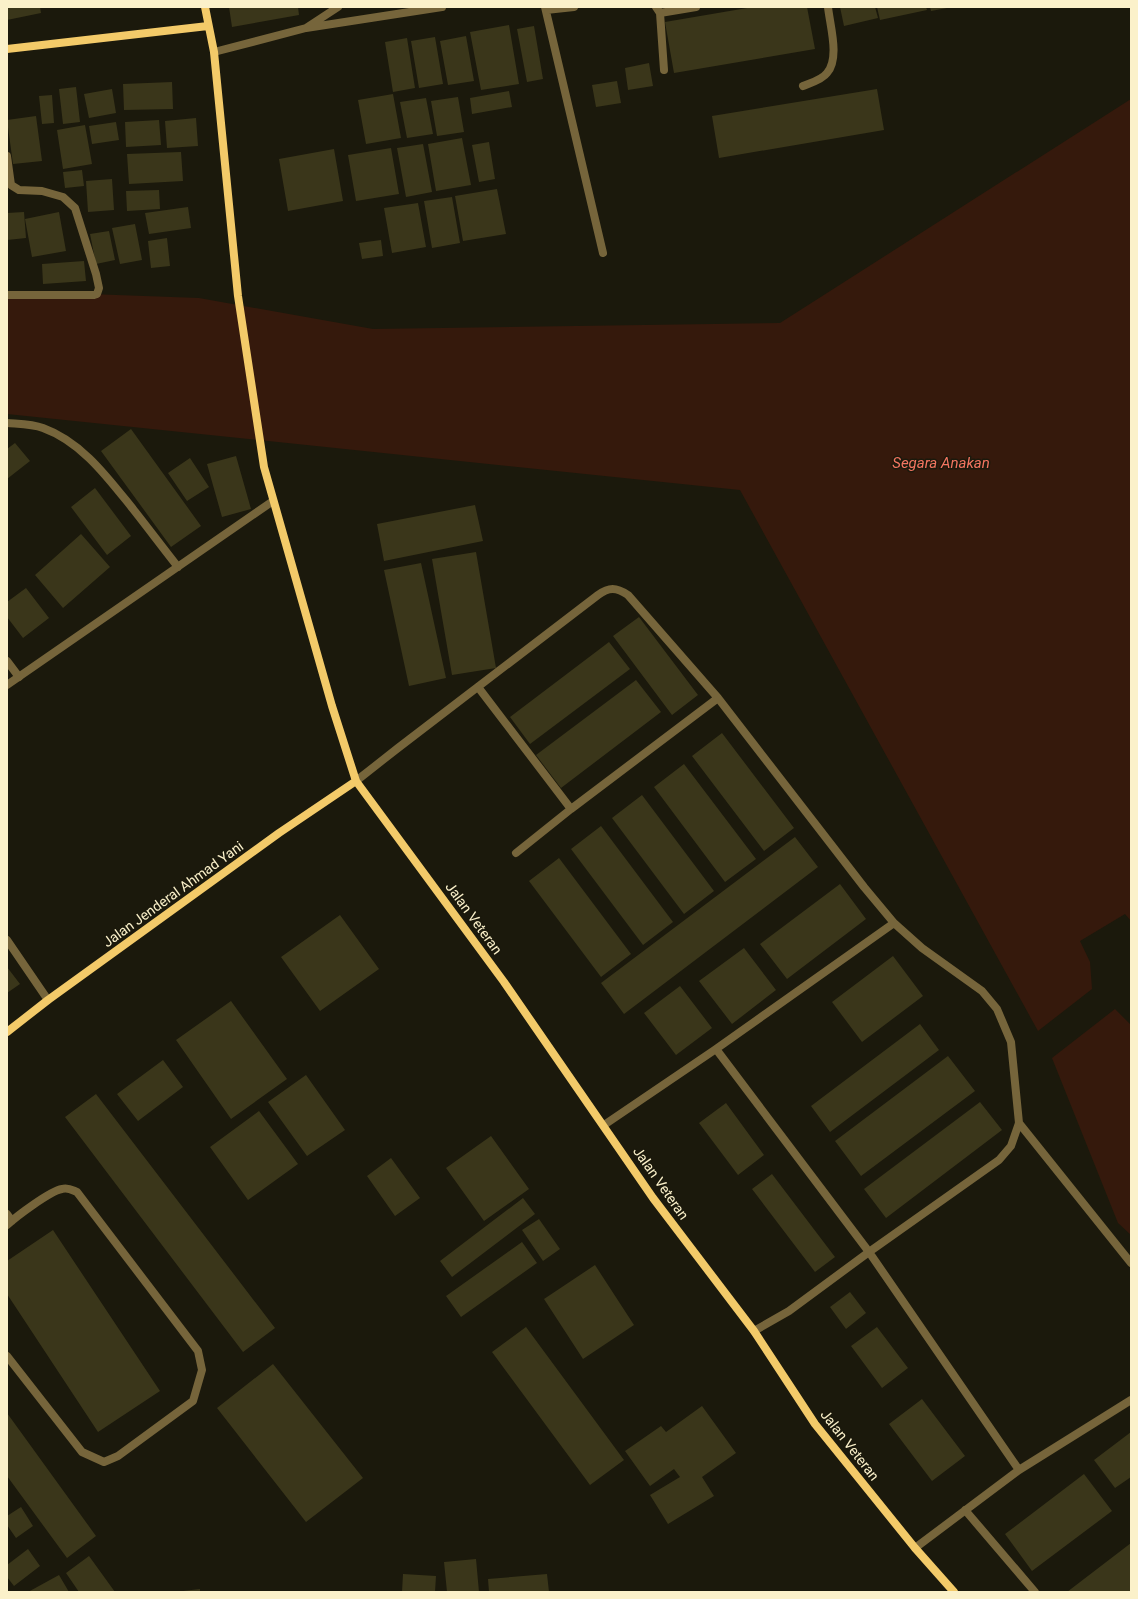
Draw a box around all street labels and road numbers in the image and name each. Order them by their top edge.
street label: Jalan Jenderal Ahmad Yani [100,838,246,950]
street label: Jalan Veteran [442,879,506,957]
street label: Jalan Veteran [630,1143,692,1223]
street label: Jalan Veteran [817,1406,883,1484]

